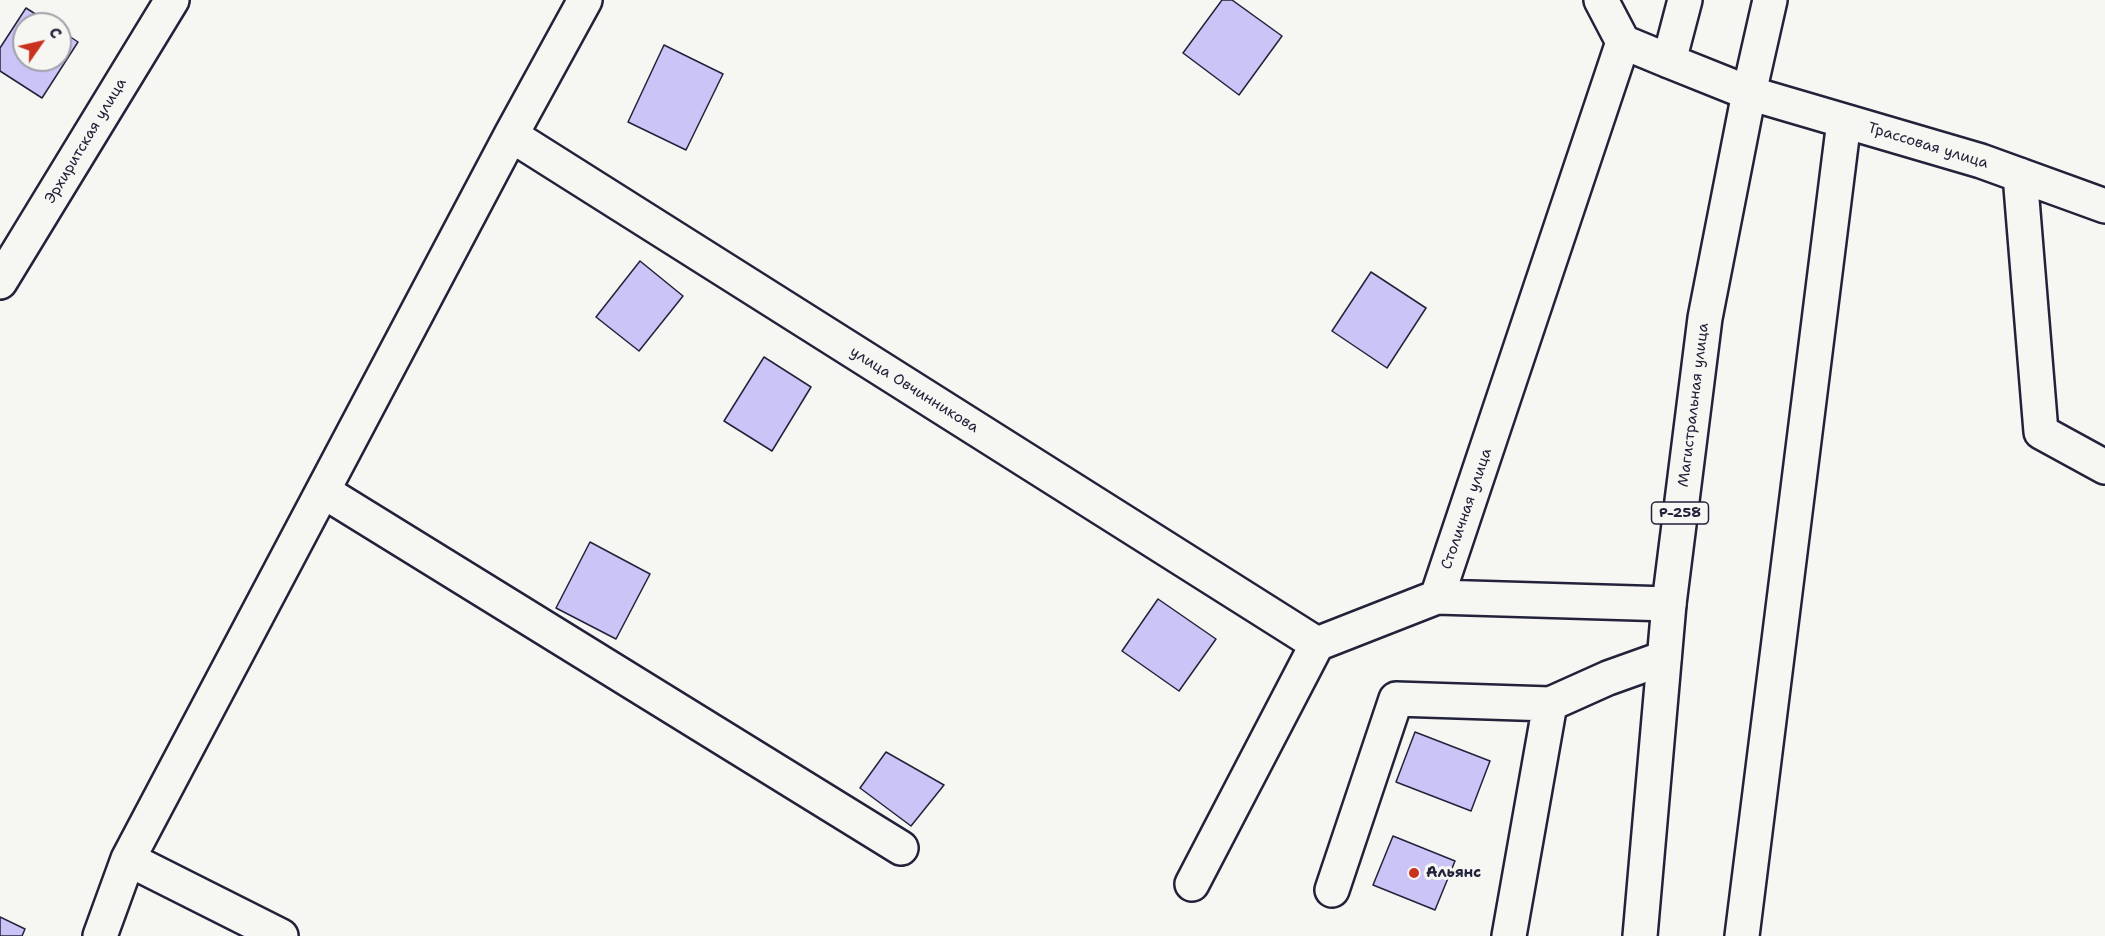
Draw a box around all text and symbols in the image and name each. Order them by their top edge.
north arrow [12,12,72,72]
text: С [44,23,67,43]
street label: Эрхиритская улица [41,75,131,207]
street label: Трассовая улица [1866,119,1990,173]
street label: Магистральная улица [1675,322,1713,488]
street label: улица Овчинникова [846,343,982,437]
street label: Столичная улица [1438,446,1496,572]
road number: Р-258 [1652,502,1708,524]
place label: Альянс [1426,864,1481,882]
marker: Альянс [1407,866,1421,880]

